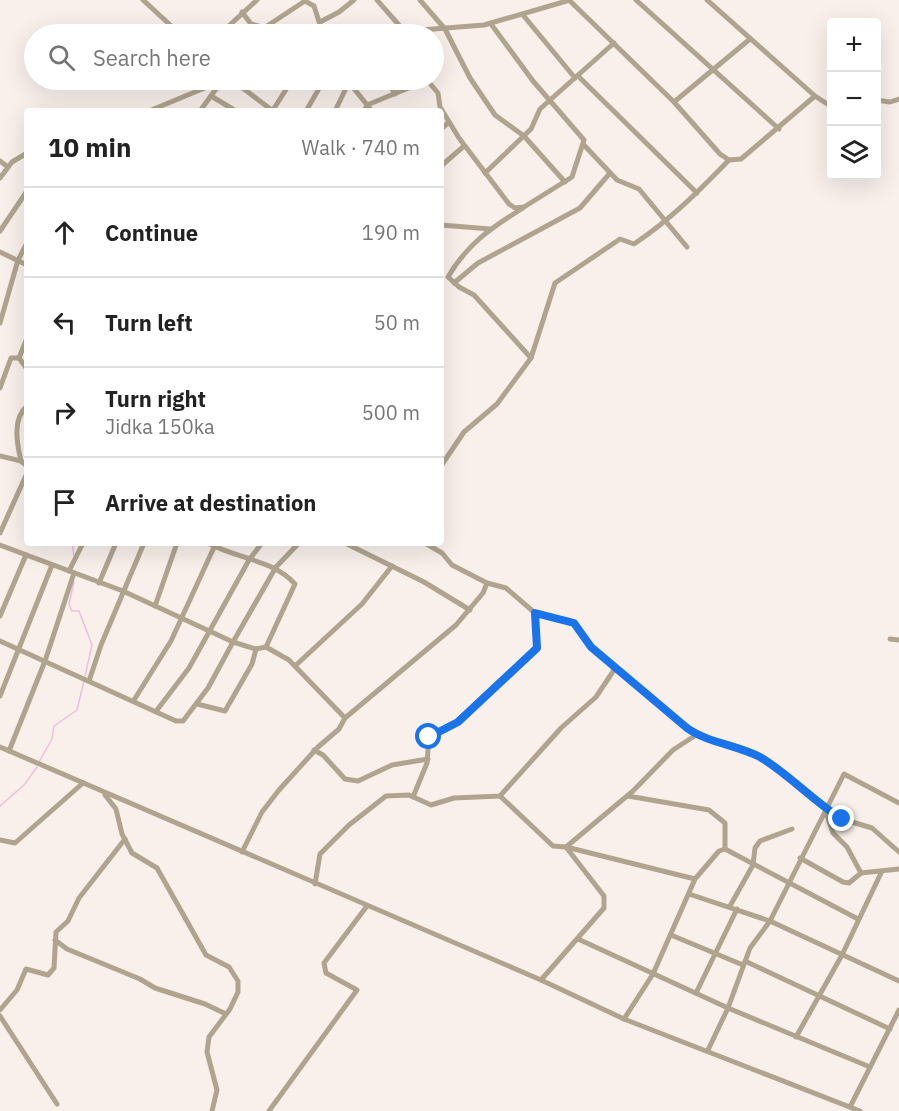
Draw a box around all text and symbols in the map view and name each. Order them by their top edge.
map controls [827,18,881,180]
button: + [827,18,881,72]
search box [24,24,444,90]
icon: search [45,41,78,74]
text: Search here [93,43,211,72]
button: − [827,72,881,126]
button: layers [827,126,881,180]
text: 10 min [48,130,132,164]
text: Walk · 740 m [302,134,420,161]
icon: ahead [48,216,81,249]
text: Continue [105,218,198,247]
text: 190 m [362,219,420,246]
icon: left [48,306,81,339]
text: Turn left [105,308,193,337]
text: 50 m [374,309,420,336]
text: Turn right [105,384,206,413]
icon: right [48,396,81,429]
text: 500 m [362,399,420,426]
text: Jidka 150ka [105,413,215,440]
icon: arrive [48,486,81,519]
text: Arrive at destination [105,488,316,517]
route start [415,723,441,749]
route end [828,805,854,831]

